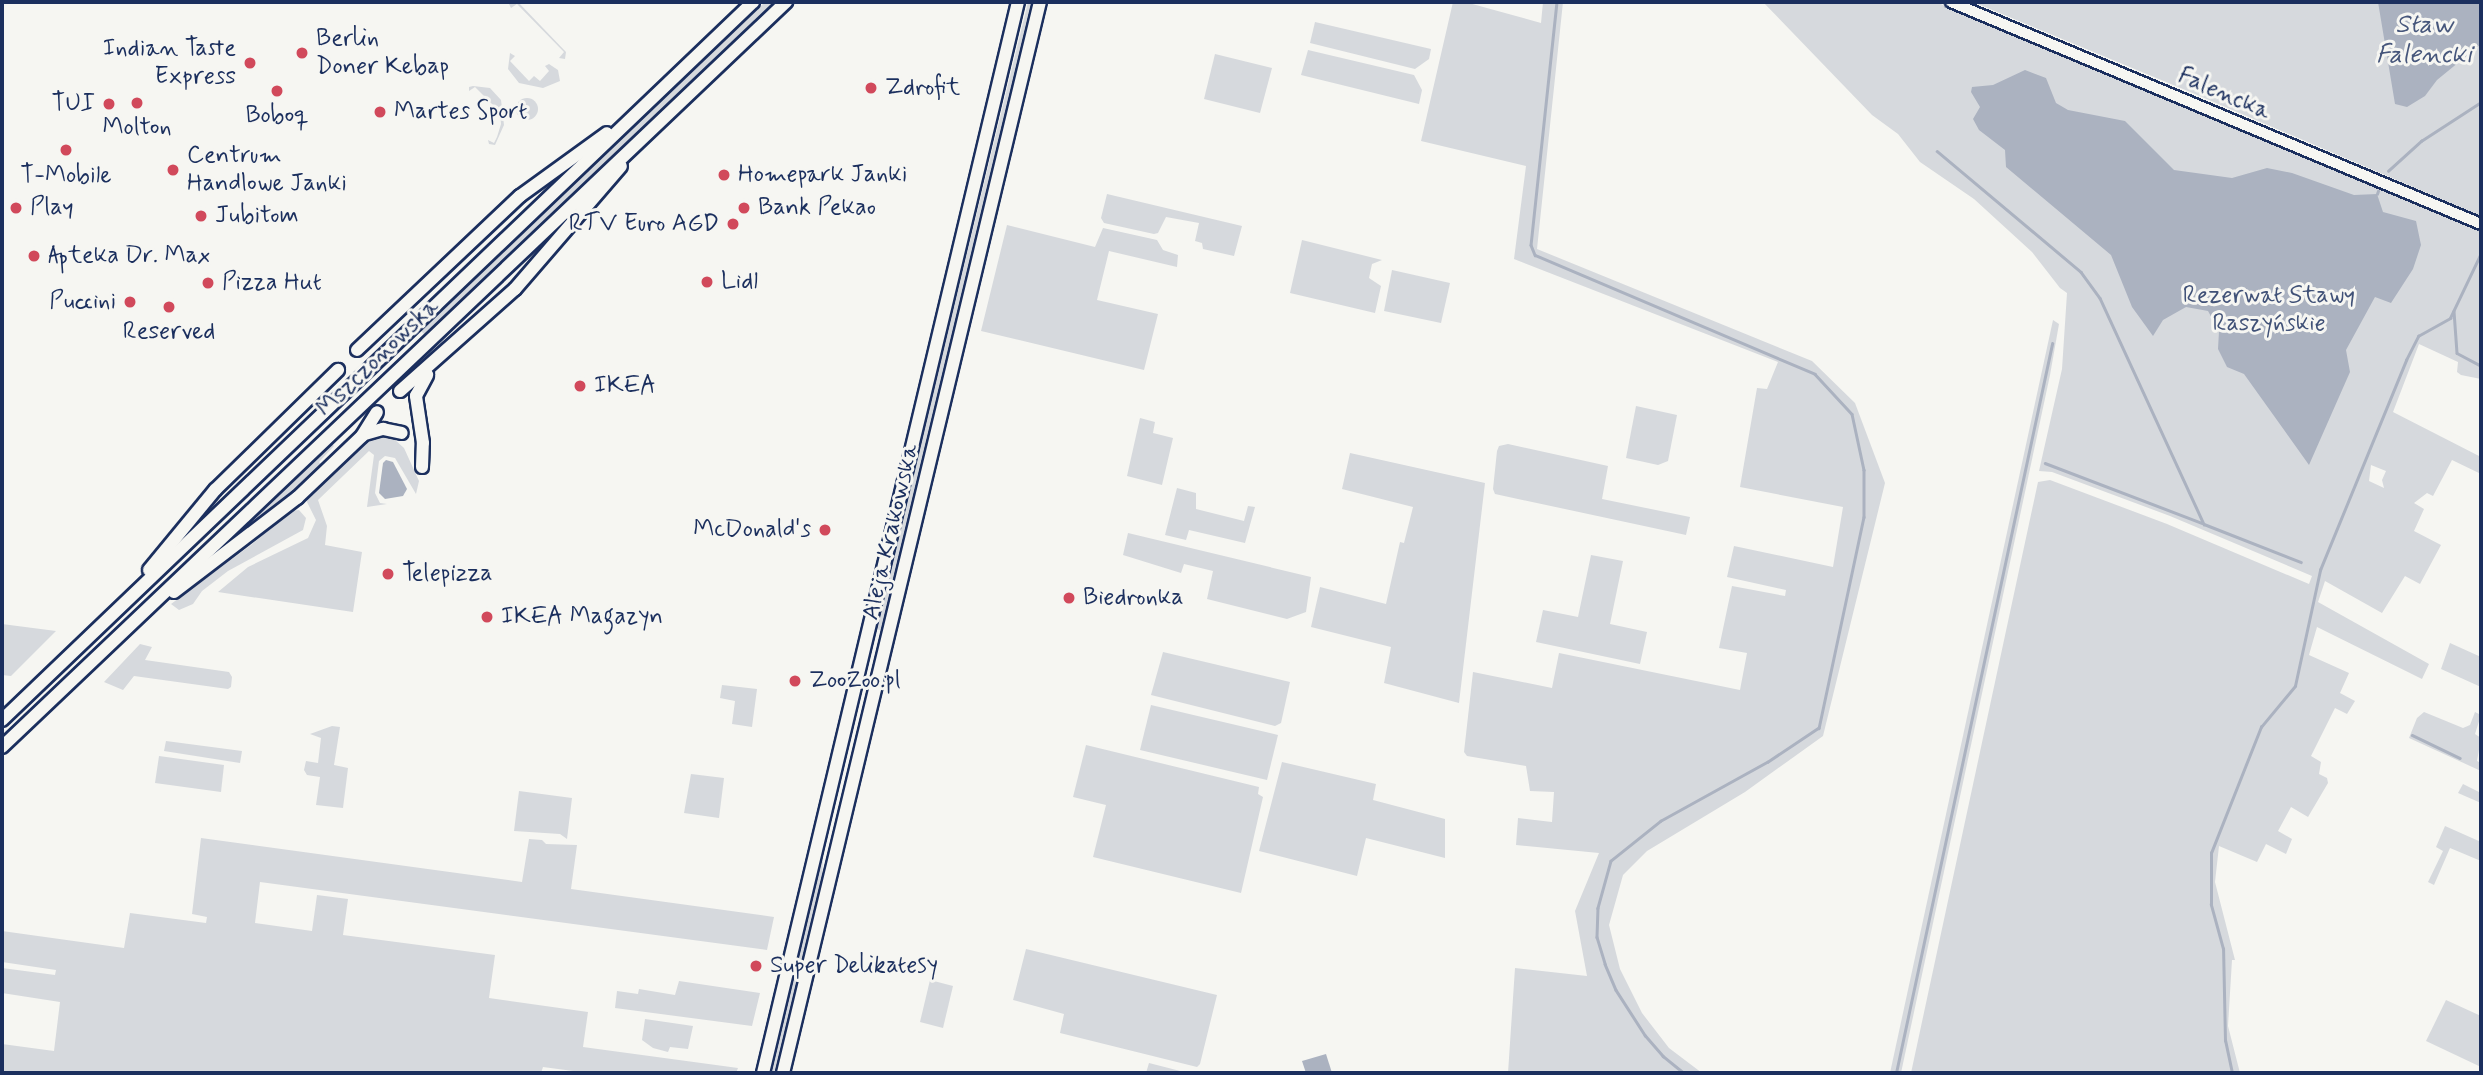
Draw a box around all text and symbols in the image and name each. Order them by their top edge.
water label: Staw Falencki [2376,10,2472,72]
place label: Berlin Doner Kebap [316,25,449,81]
place label: Indian Taste Express [103,35,236,91]
marker: Berlin Doner Kebap [294,45,310,61]
marker: Indian Taste Express [242,55,258,71]
street label: Falencka [2174,62,2274,126]
place label: Zdrofit [885,74,960,102]
marker: Zdrofit [863,80,879,96]
marker: Boboq [269,83,285,99]
place label: TUI [52,90,95,118]
marker: Molton [129,95,145,111]
marker: TUI [101,96,117,112]
place label: Martes Sport [394,98,536,126]
place label: Boboq [245,102,309,130]
marker: Martes Sport [372,104,388,120]
place label: Molton [102,114,172,142]
marker: T-Mobile [58,142,74,158]
place label: Centrum Handlowe Janki [187,142,347,198]
place label: Homepark Janki [738,161,908,189]
place label: T-Mobile [20,162,112,190]
marker: Centrum Handlowe Janki [165,162,181,178]
marker: Homepark Janki [716,167,732,183]
place label: Play [30,194,74,222]
place label: Bank Pekao [758,194,876,222]
marker: Play [8,200,24,216]
marker: Bank Pekao [736,200,752,216]
place label: Jubitom [215,202,298,230]
marker: Jubitom [193,208,209,224]
place label: RTV Euro AGD [569,210,719,238]
marker: RTV Euro AGD [725,216,741,232]
place label: Apteka Dr. Max [48,242,209,270]
marker: Apteka Dr. Max [26,248,42,264]
place label: Lidl [721,268,758,296]
place label: Pizza Hut [222,269,319,297]
marker: Lidl [699,274,715,290]
marker: Pizza Hut [200,275,216,291]
park label: Rezerwat Stawy Raszyńskie [2184,282,2354,338]
place label: Puccini [49,288,116,316]
street label: Mszczonowska [311,293,445,423]
marker: Puccini [122,294,138,310]
marker: Reserved [161,299,177,315]
place label: Reserved [123,318,215,346]
place label: IKEA [594,372,656,400]
marker: IKEA [572,378,588,394]
street label: Aleja Krakowska [857,442,925,622]
place label: McDonald's [693,516,811,544]
marker: McDonald's [817,522,833,538]
place label: Telepizza [402,560,493,588]
marker: Telepizza [380,566,396,582]
place label: Biedronka [1083,584,1184,612]
marker: Biedronka [1061,590,1077,606]
place label: IKEA Magazyn [501,603,663,631]
marker: IKEA Magazyn [479,609,495,625]
place label: ZooZoo.pl [809,667,900,695]
marker: ZooZoo.pl [787,673,803,689]
place label: Super Delikatesy [770,952,939,980]
marker: Super Delikatesy [748,958,764,974]

